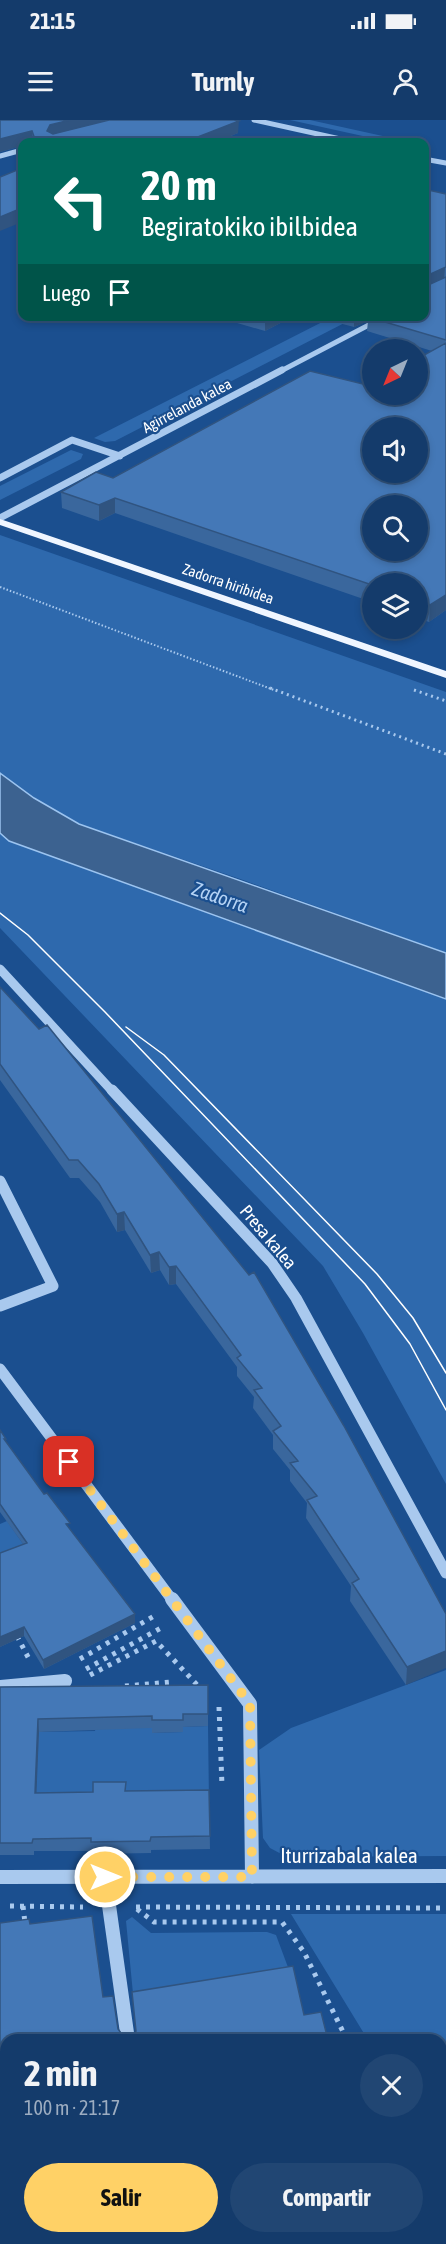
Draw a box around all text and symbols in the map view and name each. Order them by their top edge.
text: 21:15 [30,8,75,34]
icon: menu [24,65,57,98]
icon: person [389,65,422,98]
text: Turnly [192,66,254,97]
text: 20 m [141,161,216,209]
icon: left [42,162,120,240]
text: Begiratokiko ibilbidea [141,211,358,242]
icon: arrive [103,276,136,309]
text: Luego [42,280,91,306]
north arrow [362,339,428,405]
map controls [362,339,428,639]
street label: Agirrelanda kalea [139,375,234,436]
button: sound [362,417,428,483]
button: search [362,495,428,561]
street label: Zadorra hiribidea [180,560,276,607]
button: layers [362,573,428,639]
water label: Zadorra [189,876,251,917]
street label: Presa kalea [236,1200,301,1273]
pin [43,1436,94,1487]
icon: arrive [52,1445,85,1478]
street label: Iturrizabala kalea [280,1843,418,1867]
position arrow [73,1845,137,1909]
text: 2 min [24,2052,98,2094]
button: close [360,2054,423,2117]
text: 100 m · 21:17 [24,2096,120,2119]
button: Salir [24,2163,218,2232]
button: Compartir [230,2163,423,2232]

